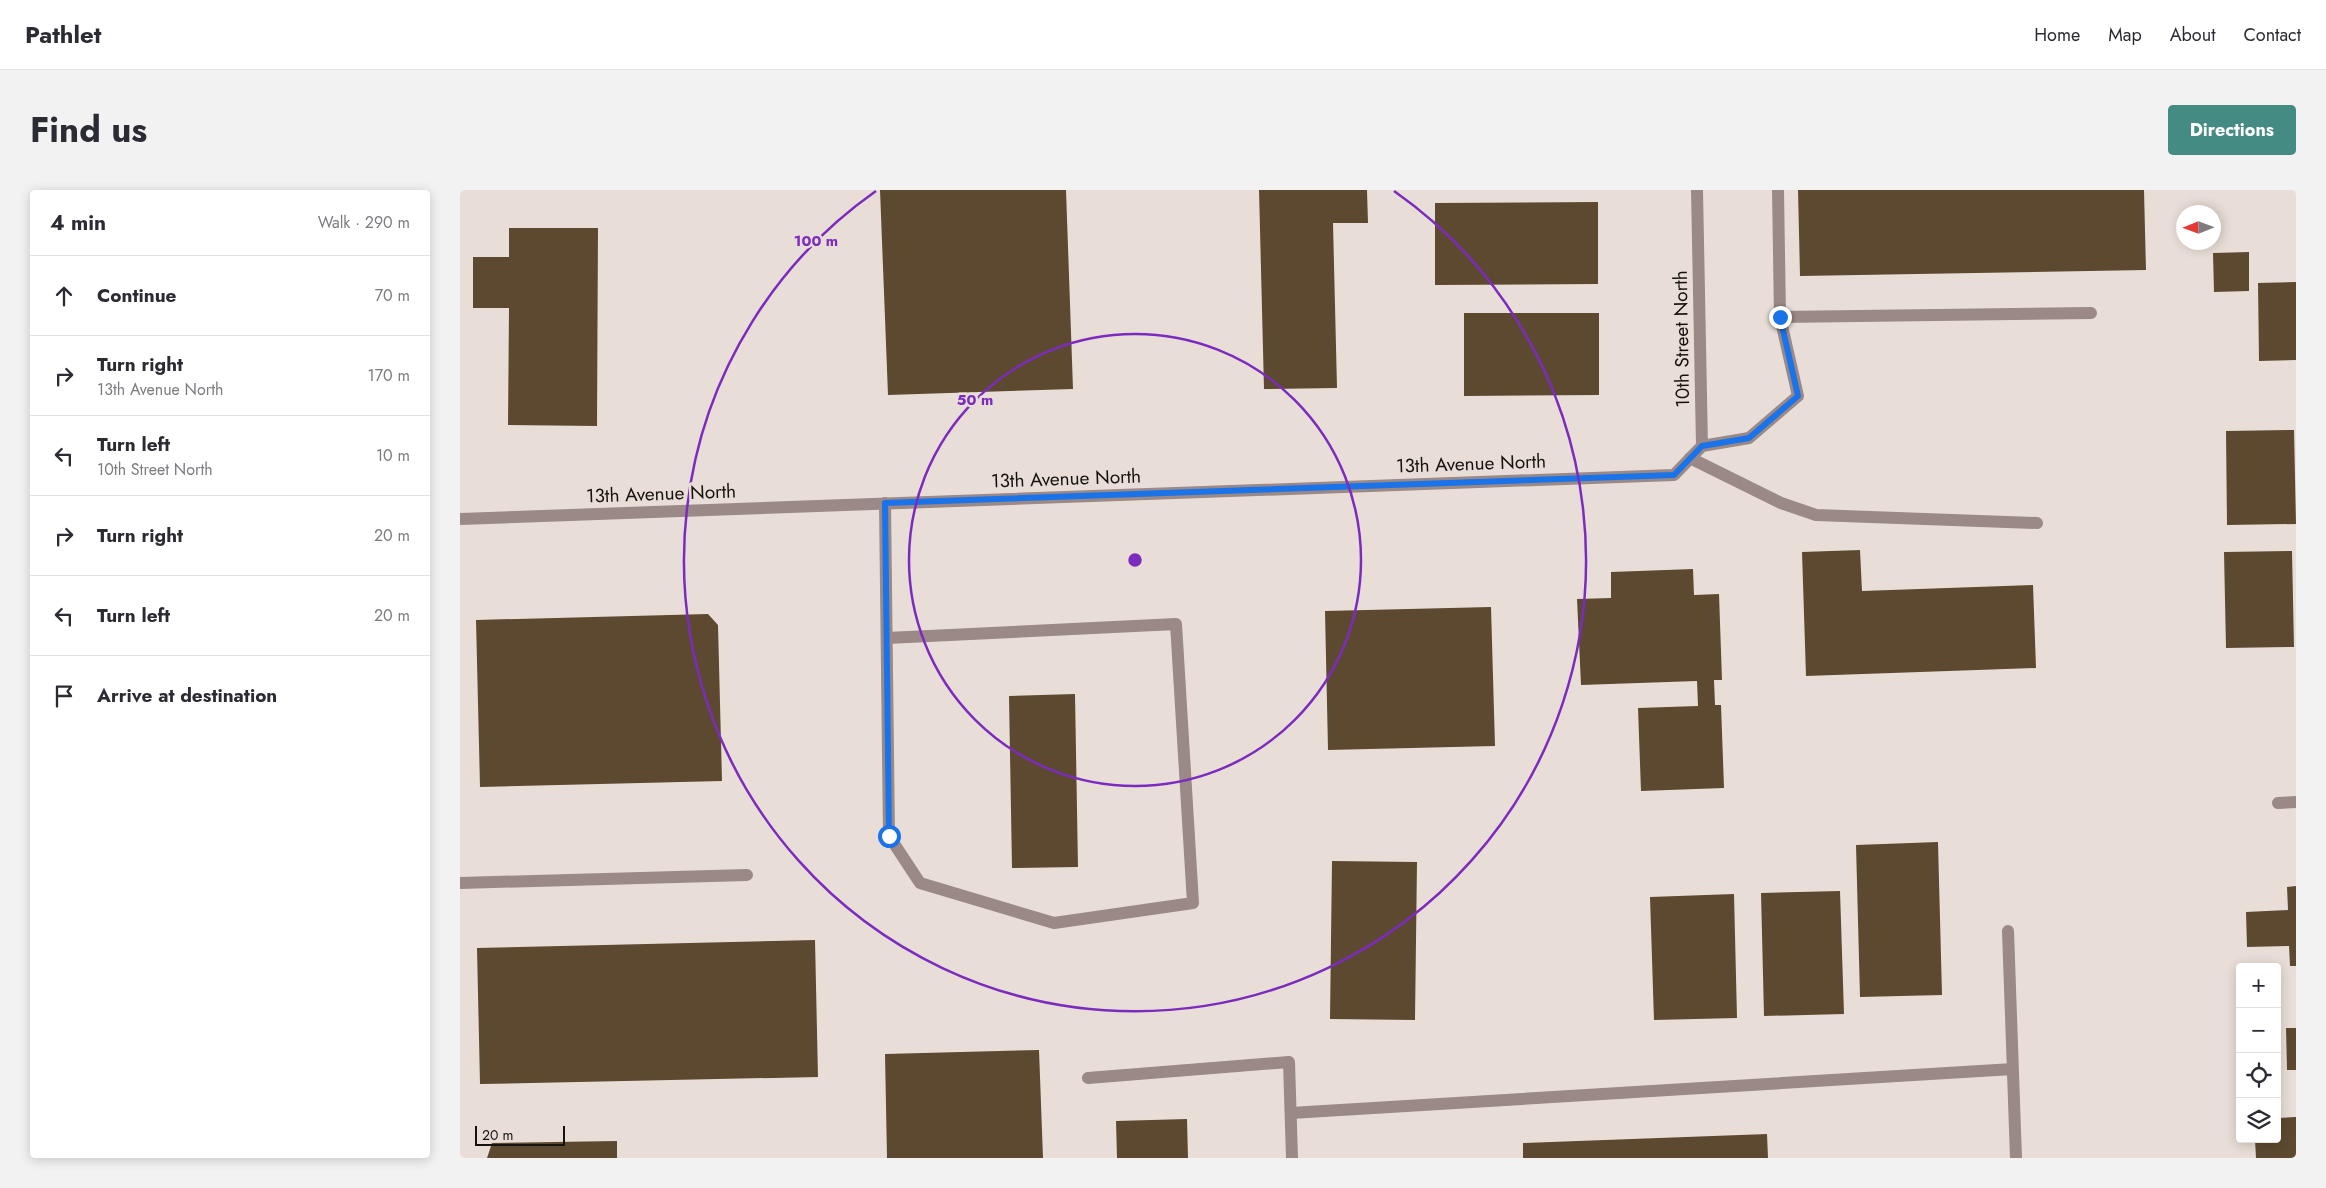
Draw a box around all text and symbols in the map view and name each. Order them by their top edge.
text: Pathlet [25,17,101,52]
text: Home [2034,22,2080,48]
text: Map [2108,22,2142,48]
text: About [2170,22,2215,48]
text: Contact [2243,22,2301,48]
text: Find us [30,105,147,155]
button: Directions [2168,105,2296,155]
north arrow [2176,205,2221,250]
text: 4 min [50,208,106,238]
text: Walk · 290 m [318,211,410,234]
text: 100 m [794,230,838,252]
street label: 10th Street North [1667,270,1696,408]
icon: ahead [50,282,78,310]
text: Continue [97,282,176,309]
text: 70 m [375,284,410,307]
route end [1769,306,1792,329]
text: Turn right [97,351,183,378]
icon: right [50,362,78,390]
text: 170 m [368,364,410,387]
text: 13th Avenue North [97,378,223,401]
text: 50 m [957,389,993,411]
text: Turn left [97,431,170,458]
icon: left [50,442,78,470]
text: 10 m [376,444,410,467]
street label: 13th Avenue North [1395,447,1547,480]
text: 10th Street North [97,458,213,481]
street label: 13th Avenue North [990,462,1142,495]
street label: 13th Avenue North [585,477,737,510]
icon: right [50,522,78,550]
text: Turn right [97,522,183,549]
text: 20 m [374,524,410,547]
centre of rings [1126,551,1144,569]
icon: left [50,602,78,630]
text: Turn left [97,602,170,629]
text: 20 m [374,604,410,627]
icon: arrive [50,682,78,710]
text: Arrive at destination [97,682,277,709]
route start [878,825,901,848]
map controls [2236,963,2281,1143]
button: + [2236,963,2281,1008]
button: − [2236,1008,2281,1053]
button: locate [2236,1053,2281,1098]
button: layers [2236,1098,2281,1143]
scale bar [475,1123,565,1146]
text: 20 m [482,1125,514,1145]

